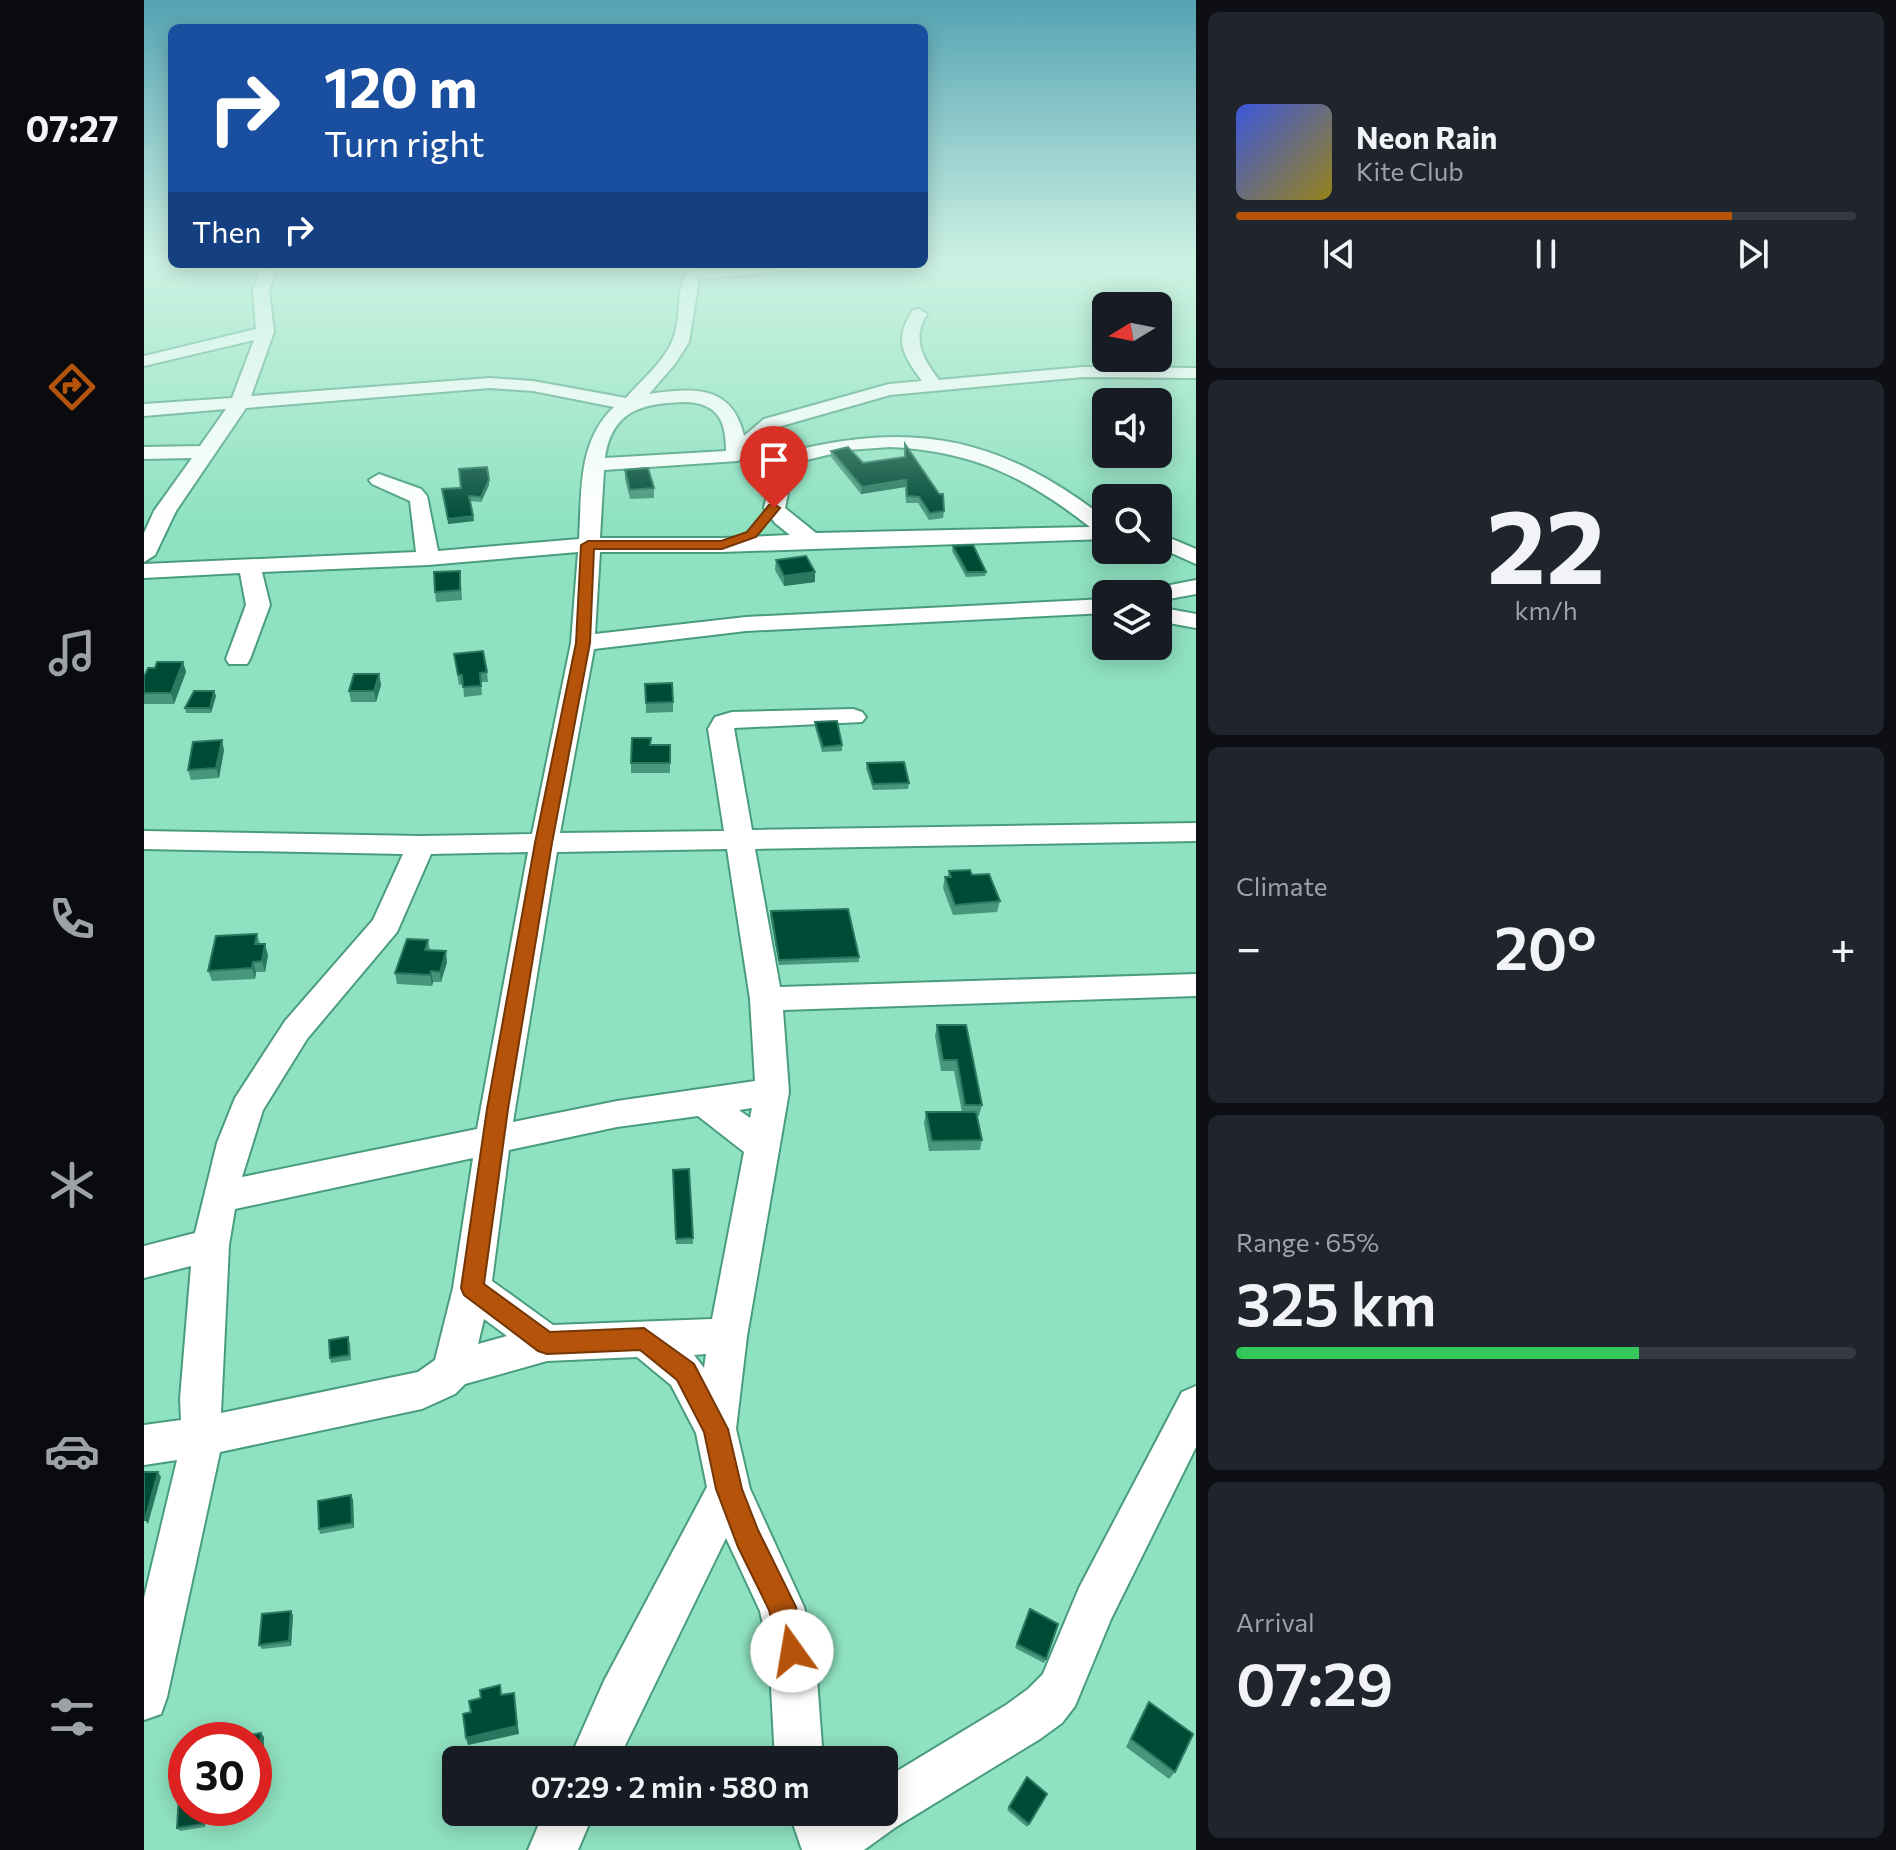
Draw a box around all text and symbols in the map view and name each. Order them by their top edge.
text: 120 m [324,51,478,120]
icon: right [192,56,296,160]
text: 07:27 [26,105,118,149]
text: Neon Rain [1356,118,1497,155]
text: Turn right [324,120,485,164]
text: Kite Club [1356,155,1464,186]
icon: right [277,208,321,252]
text: Then [192,212,261,249]
icon: previous [1317,232,1361,276]
icon: pause [1524,232,1568,276]
icon: next [1731,232,1775,276]
north arrow [1092,292,1172,372]
map controls [1092,292,1172,660]
icon: directions [44,359,100,415]
button: sound [1092,388,1172,468]
pin [740,426,808,508]
icon: arrive [752,438,796,482]
text: 22 [1487,478,1605,605]
button: search [1092,484,1172,564]
button: layers [1092,580,1172,660]
text: km/h [1514,594,1578,625]
icon: music [44,625,100,681]
text: Climate [1236,870,1328,901]
icon: phone [44,891,100,947]
text: 20° [1494,909,1597,982]
text: − [1236,919,1261,973]
text: + [1830,919,1856,973]
icon: climate [44,1157,100,1213]
text: Range · 65% [1236,1226,1379,1257]
text: 325 km [1236,1265,1437,1338]
icon: car [44,1423,100,1479]
text: Arrival [1236,1606,1315,1637]
position arrow [750,1609,834,1693]
text: 07:29 [1236,1645,1393,1718]
icon: filters [44,1689,100,1745]
speed limit sign: 30 [168,1722,272,1826]
text: 07:29 · 2 min · 580 m [531,1767,809,1804]

